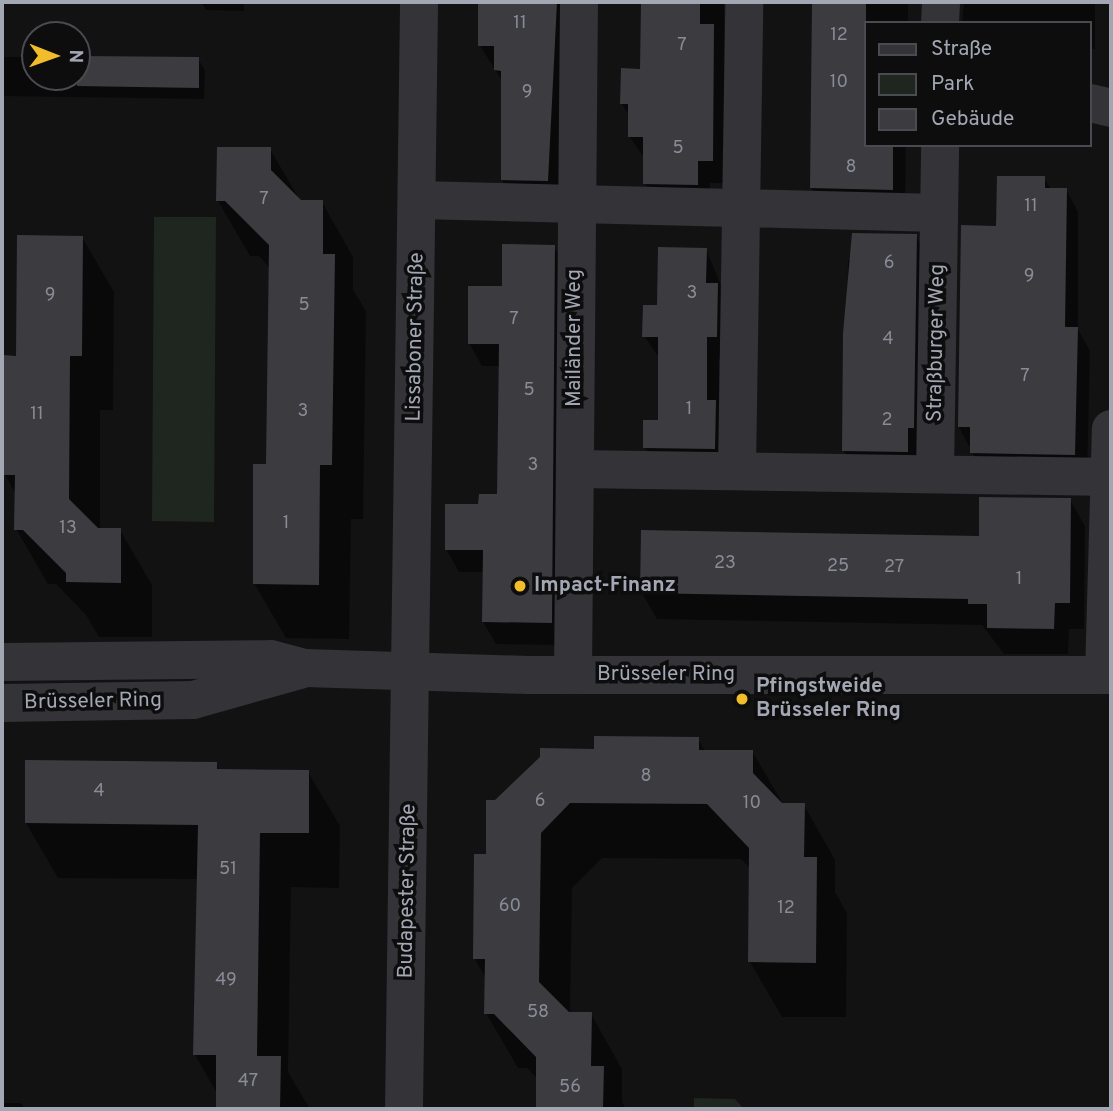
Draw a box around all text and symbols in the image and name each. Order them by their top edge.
house number: 11 [513,13,527,35]
north arrow [21,21,91,91]
legend [864,21,1092,147]
house number: 12 [830,25,848,47]
house number: 7 [677,35,687,57]
text: Straße [931,36,992,63]
text: N [63,49,87,63]
text: Park [931,71,974,98]
house number: 10 [830,72,848,94]
house number: 9 [522,82,532,104]
text: Gebäude [931,106,1014,133]
house number: 5 [672,138,684,160]
house number: 8 [846,157,856,179]
house number: 7 [259,189,269,211]
house number: 11 [1024,196,1038,218]
street label: Lissaboner Straße [402,252,430,422]
house number: 6 [884,253,894,275]
street label: Straßburger Weg [923,264,951,422]
house number: 9 [1024,266,1034,288]
street label: Mailänder Weg [562,269,588,407]
house number: 3 [687,283,697,305]
house number: 9 [45,285,55,307]
house number: 5 [298,295,310,317]
house number: 7 [509,309,519,331]
house number: 4 [882,329,894,351]
house number: 7 [1020,366,1030,388]
house number: 5 [523,380,535,402]
house number: 1 [686,399,692,421]
house number: 3 [298,401,308,423]
house number: 11 [30,404,44,426]
house number: 2 [881,410,893,432]
house number: 3 [528,455,538,477]
house number: 1 [283,513,289,535]
house number: 13 [59,518,77,540]
house number: 23 [714,553,736,575]
house number: 25 [827,556,849,578]
house number: 27 [884,557,904,579]
house number: 1 [1016,569,1022,591]
place label: Impact-Finanz [534,573,676,599]
marker: Impact-Finanz [512,578,528,594]
street label: Brüsseler Ring [597,662,735,688]
place label: Pfingstweide Brüsseler Ring [756,674,901,724]
street label: Brüsseler Ring [24,688,162,716]
marker: Pfingstweide Brüsseler Ring [734,691,750,707]
house number: 8 [641,766,651,788]
house number: 4 [93,781,105,803]
house number: 6 [535,791,545,813]
house number: 10 [743,793,761,815]
street label: Budapester Straße [394,803,422,979]
house number: 51 [219,859,237,881]
house number: 60 [499,896,521,918]
house number: 12 [777,898,795,920]
house number: 49 [215,970,237,992]
house number: 58 [527,1002,549,1024]
house number: 47 [238,1071,258,1093]
house number: 56 [559,1077,581,1099]

